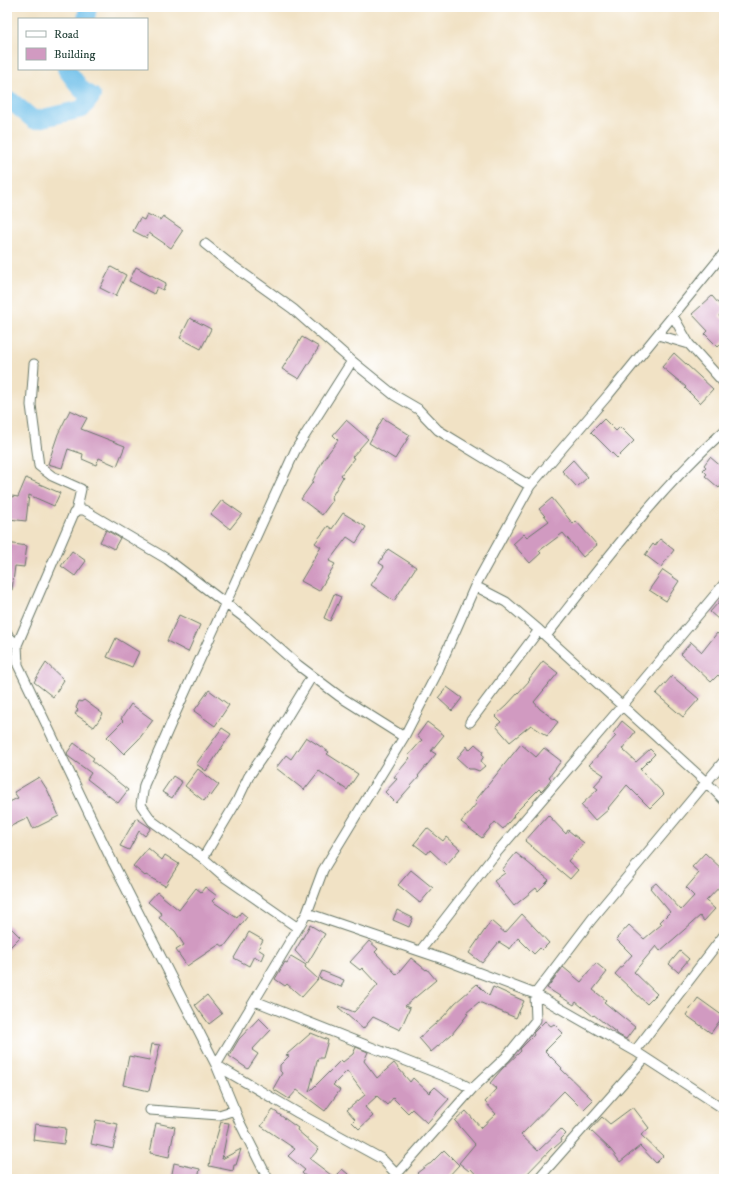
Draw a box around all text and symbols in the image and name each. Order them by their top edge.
legend [18,18,148,70]
text: Road [54,27,79,42]
text: Building [54,47,95,62]

